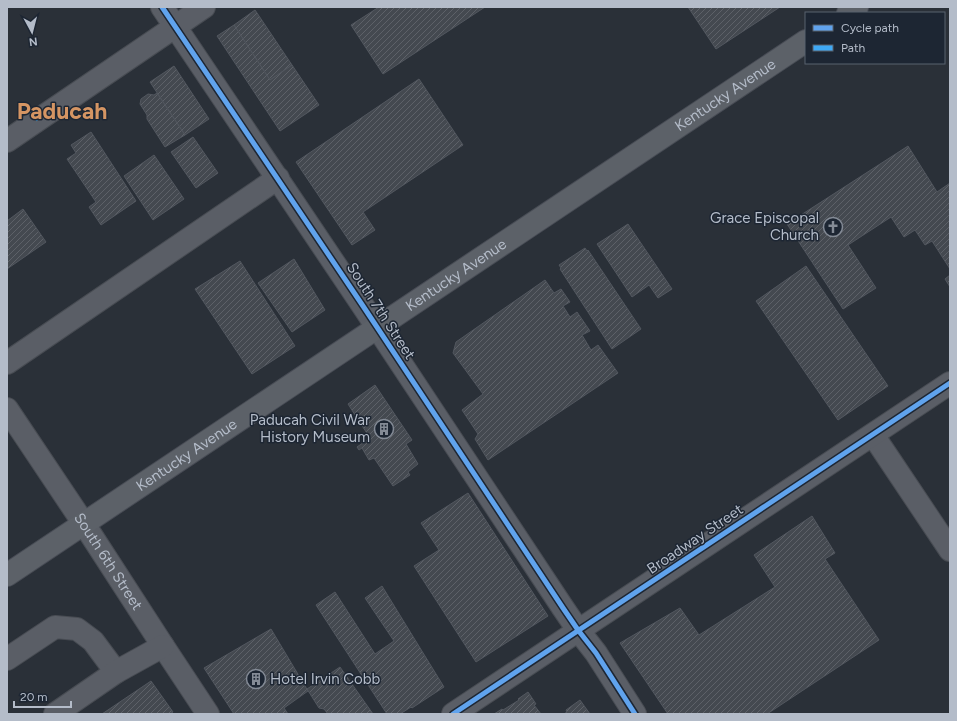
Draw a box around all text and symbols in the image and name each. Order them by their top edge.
north arrow [12,12,52,52]
legend [805,12,945,64]
text: Cycle path [841,21,899,35]
text: N [28,34,38,48]
text: Path [841,41,865,55]
street label: Kentucky Avenue [672,55,779,135]
district label: Paducah [17,97,107,125]
place label: Grace Episcopal Church [710,209,819,244]
church icon: Grace Episcopal Church [822,216,844,238]
street label: Kentucky Avenue [402,235,510,315]
street label: South 7th Street [343,259,419,363]
place label: Paducah Civil War History Museum [250,411,370,446]
street label: Kentucky Avenue [133,415,240,495]
building icon: Paducah Civil War History Museum [373,418,395,440]
street label: Broadway Street [644,500,747,578]
street label: South 6th Street [70,509,147,614]
building icon: Hotel Irvin Cobb [245,668,267,690]
place label: Hotel Irvin Cobb [270,670,381,688]
scale bar [14,683,71,709]
text: 20 m [20,690,48,704]

